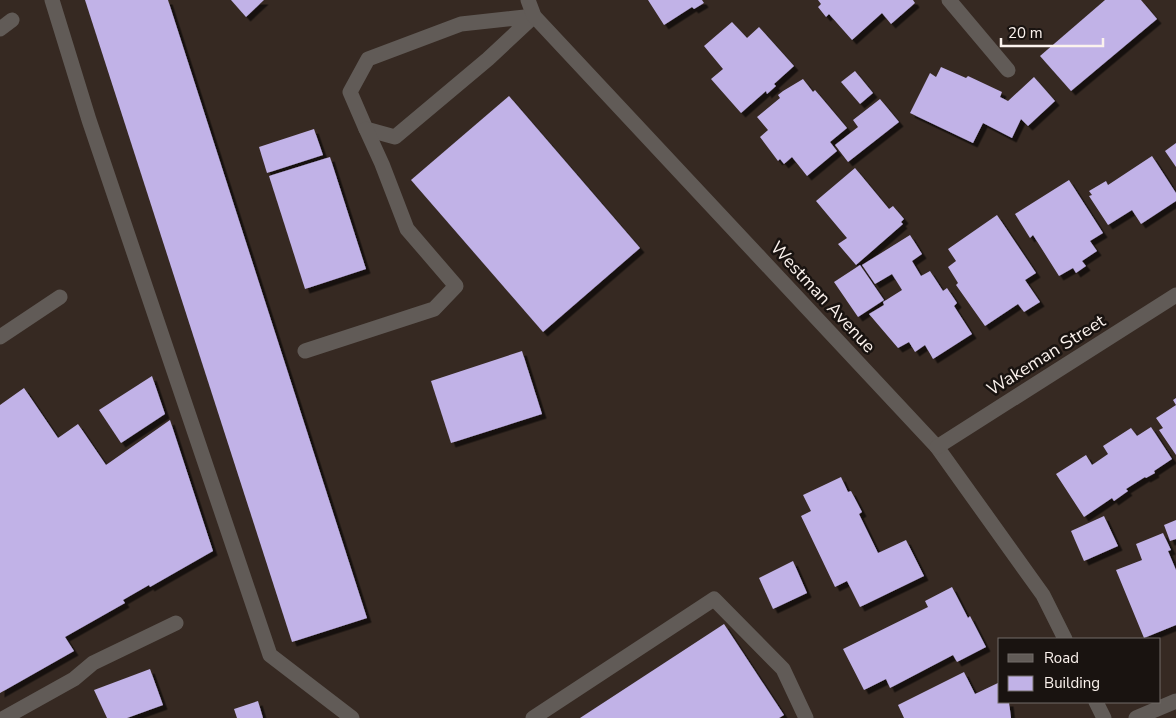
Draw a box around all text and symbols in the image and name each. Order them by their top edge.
scale bar [1001,15,1104,47]
text: 20 m [1008,23,1043,43]
street label: Westman Avenue [765,236,881,358]
street label: Wakeman Street [982,309,1110,401]
legend [998,638,1161,703]
text: Road [1044,648,1079,668]
text: Building [1044,673,1100,693]

